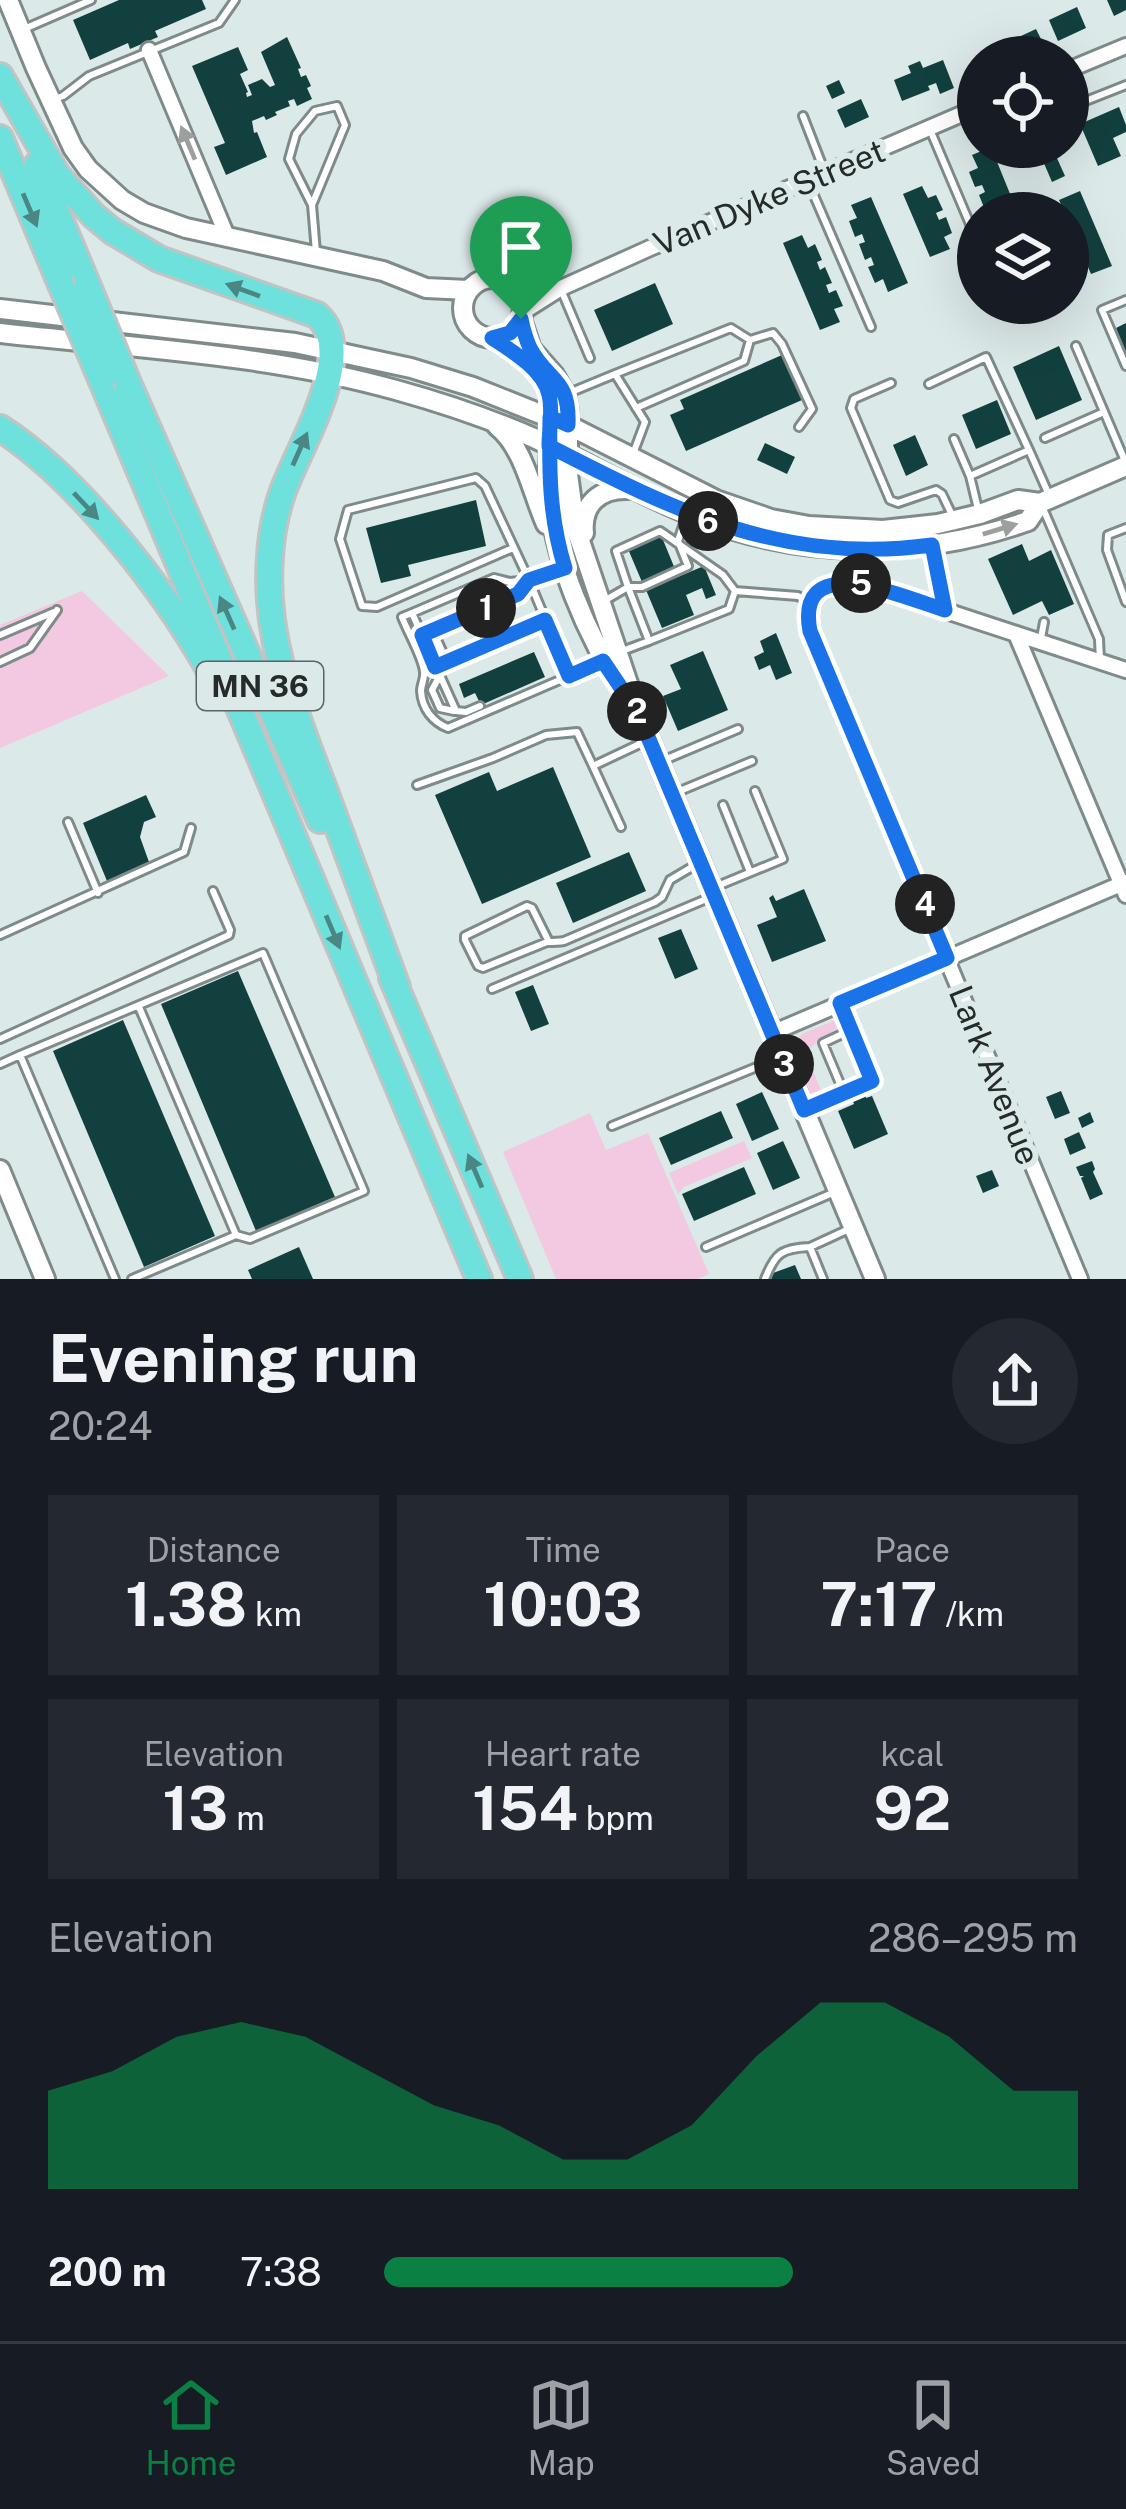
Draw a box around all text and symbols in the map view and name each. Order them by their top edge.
map controls [957,36,1089,324]
button: locate [957,36,1089,168]
one-way arrow [178,125,197,161]
street label: Van Dyke Street [648,131,890,263]
one-way arrow [21,192,40,228]
button: layers [957,192,1089,324]
pin [470,196,572,319]
icon: arrive [488,214,554,280]
one-way arrow [225,280,261,298]
one-way arrow [291,432,311,467]
one-way arrow [72,491,100,520]
pin: 6 [678,491,738,551]
text: 6 [697,502,719,540]
one-way arrow [982,519,1019,537]
pin: 5 [831,553,891,613]
text: 5 [850,564,872,602]
pin: 1 [456,578,516,638]
text: 1 [479,589,493,627]
one-way arrow [217,595,237,630]
road number: MN 36 [197,662,323,710]
pin: 2 [607,681,667,741]
text: 2 [627,692,647,730]
pin: 4 [895,874,955,934]
text: 4 [914,885,936,923]
one-way arrow [324,915,343,951]
street label: Lark Avenue [942,980,1048,1170]
pin: 3 [754,1034,814,1094]
text: 3 [773,1045,795,1083]
one-way arrow [465,1153,484,1189]
button: share [952,1318,1078,1444]
text: Evening run [48,1319,419,1397]
text: 20:24 [48,1403,152,1449]
text: Distance [147,1531,281,1569]
text: Time [525,1531,601,1569]
text: Pace [875,1531,950,1569]
text: 1.38 [125,1569,247,1640]
text: 10:03 [484,1569,642,1640]
text: 7:17 [821,1569,937,1640]
text: km [247,1595,302,1633]
text: /km [937,1595,1004,1633]
text: Elevation [144,1735,284,1773]
text: Heart rate [485,1735,641,1773]
text: kcal [880,1735,944,1773]
text: 13 [163,1773,228,1844]
text: 154 [472,1773,578,1844]
text: 92 [874,1773,951,1844]
text: m [228,1799,265,1837]
text: bpm [578,1799,654,1837]
text: Elevation [48,1915,214,1961]
text: 286–295 m [868,1915,1078,1961]
text: 200 m [48,2249,167,2295]
text: 7:38 [240,2249,322,2295]
tab: Home [146,2372,237,2482]
tab: Map [528,2372,595,2482]
tab: Saved [886,2372,980,2482]

